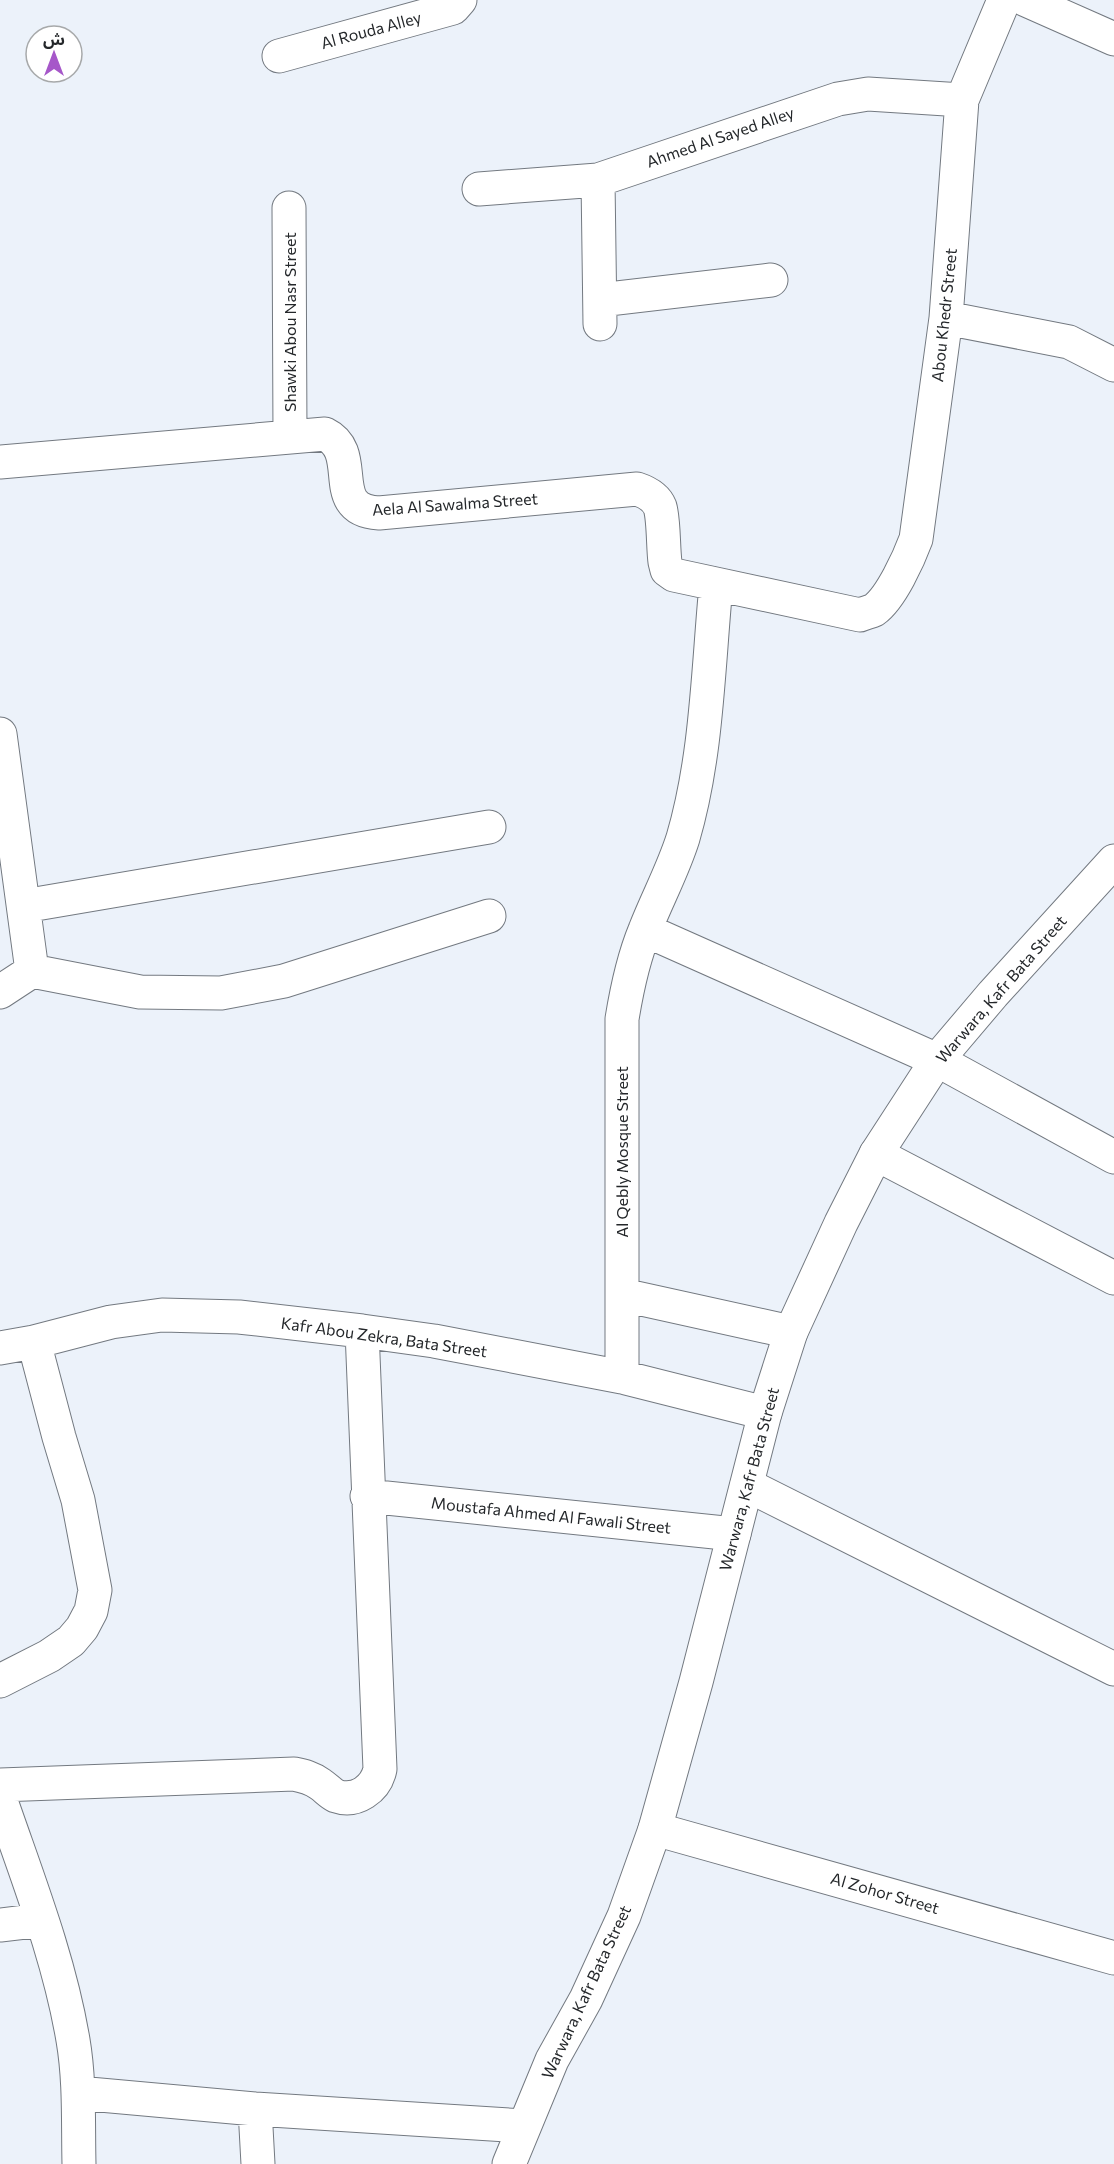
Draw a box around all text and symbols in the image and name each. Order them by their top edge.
street label: Al Rouda Alley [319,7,423,52]
north arrow [24,24,84,84]
text: ش [43,29,65,49]
street label: Ahmed Al Sayed Alley [643,102,796,171]
street label: Shawki Abou Nasr Street [280,232,299,412]
street label: Abou Khedr Street [927,247,960,383]
street label: Aela Al Sawalma Street [371,488,539,519]
street label: Warwara, Kafr Bata Street [931,911,1070,1066]
street label: Al Qebly Mosque Street [612,1066,631,1238]
street label: Kafr Abou Zekra, Bata Street [280,1313,489,1360]
street label: Warwara, Kafr Bata Street [715,1385,782,1573]
street label: Moustafa Ahmed Al Fawali Street [430,1492,672,1537]
street label: Al Zohor Street [829,1868,942,1917]
street label: Warwara, Kafr Bata Street [537,1902,634,2082]

